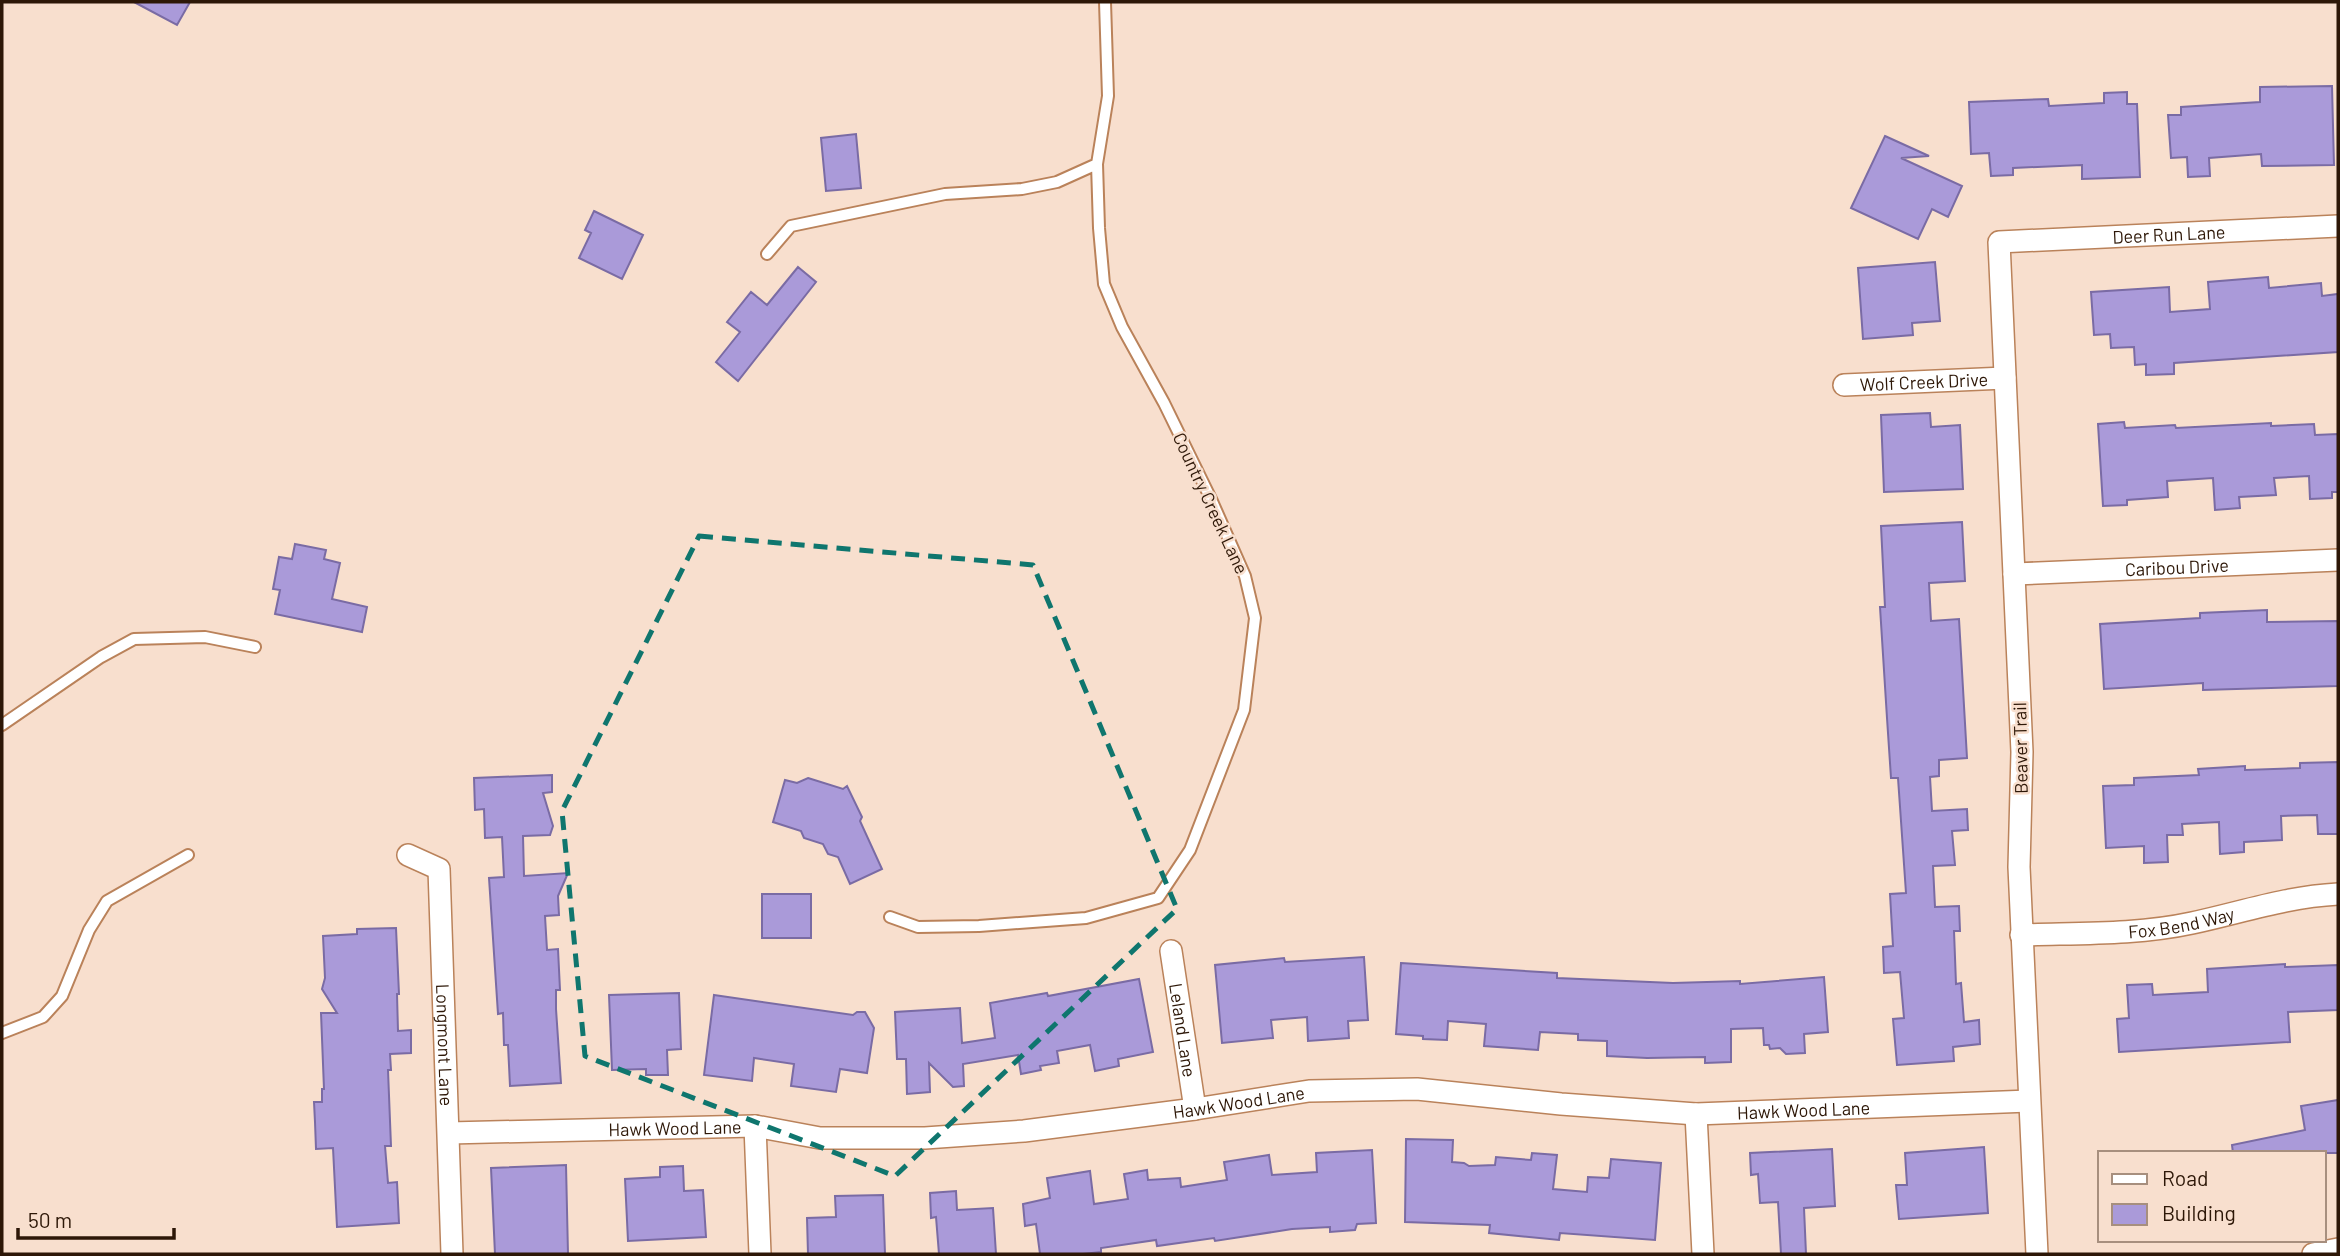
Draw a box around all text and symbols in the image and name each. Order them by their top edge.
street label: Deer Run Lane [2112,220,2226,248]
street label: Wolf Creek Drive [1859,368,1989,395]
street label: Country Creek Lane [1169,429,1253,577]
street label: Caribou Drive [2124,554,2229,580]
street label: Beaver Trail [2008,702,2032,794]
street label: Fox Bend Way [2127,902,2237,943]
street label: Leland Lane [1165,982,1201,1079]
street label: Longmont Lane [432,983,458,1106]
street label: Hawk Wood Lane [1171,1081,1306,1123]
street label: Hawk Wood Lane [1737,1096,1870,1123]
street label: Hawk Wood Lane [608,1115,742,1140]
legend [2098,1151,2326,1242]
text: Road [2162,1165,2208,1190]
scale bar [18,1196,173,1240]
text: Building [2162,1200,2236,1225]
text: 50 m [28,1207,72,1232]

